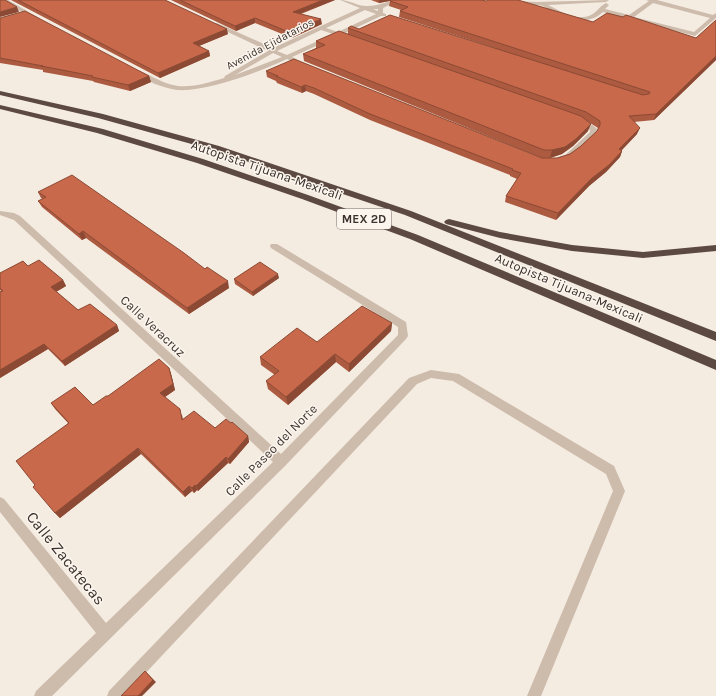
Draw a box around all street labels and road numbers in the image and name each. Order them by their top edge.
street label: Avenida Ejidatarios [224,15,316,73]
street label: Autopista Tijuana-Mexicali [189,137,345,203]
road number: MEX 2D [337,209,391,229]
street label: Autopista Tijuana-Mexicali [493,250,645,326]
street label: Calle Veracruz [118,292,188,360]
street label: Calle Paseo del Norte [222,401,320,499]
street label: Calle Zacatecas [23,507,109,609]

